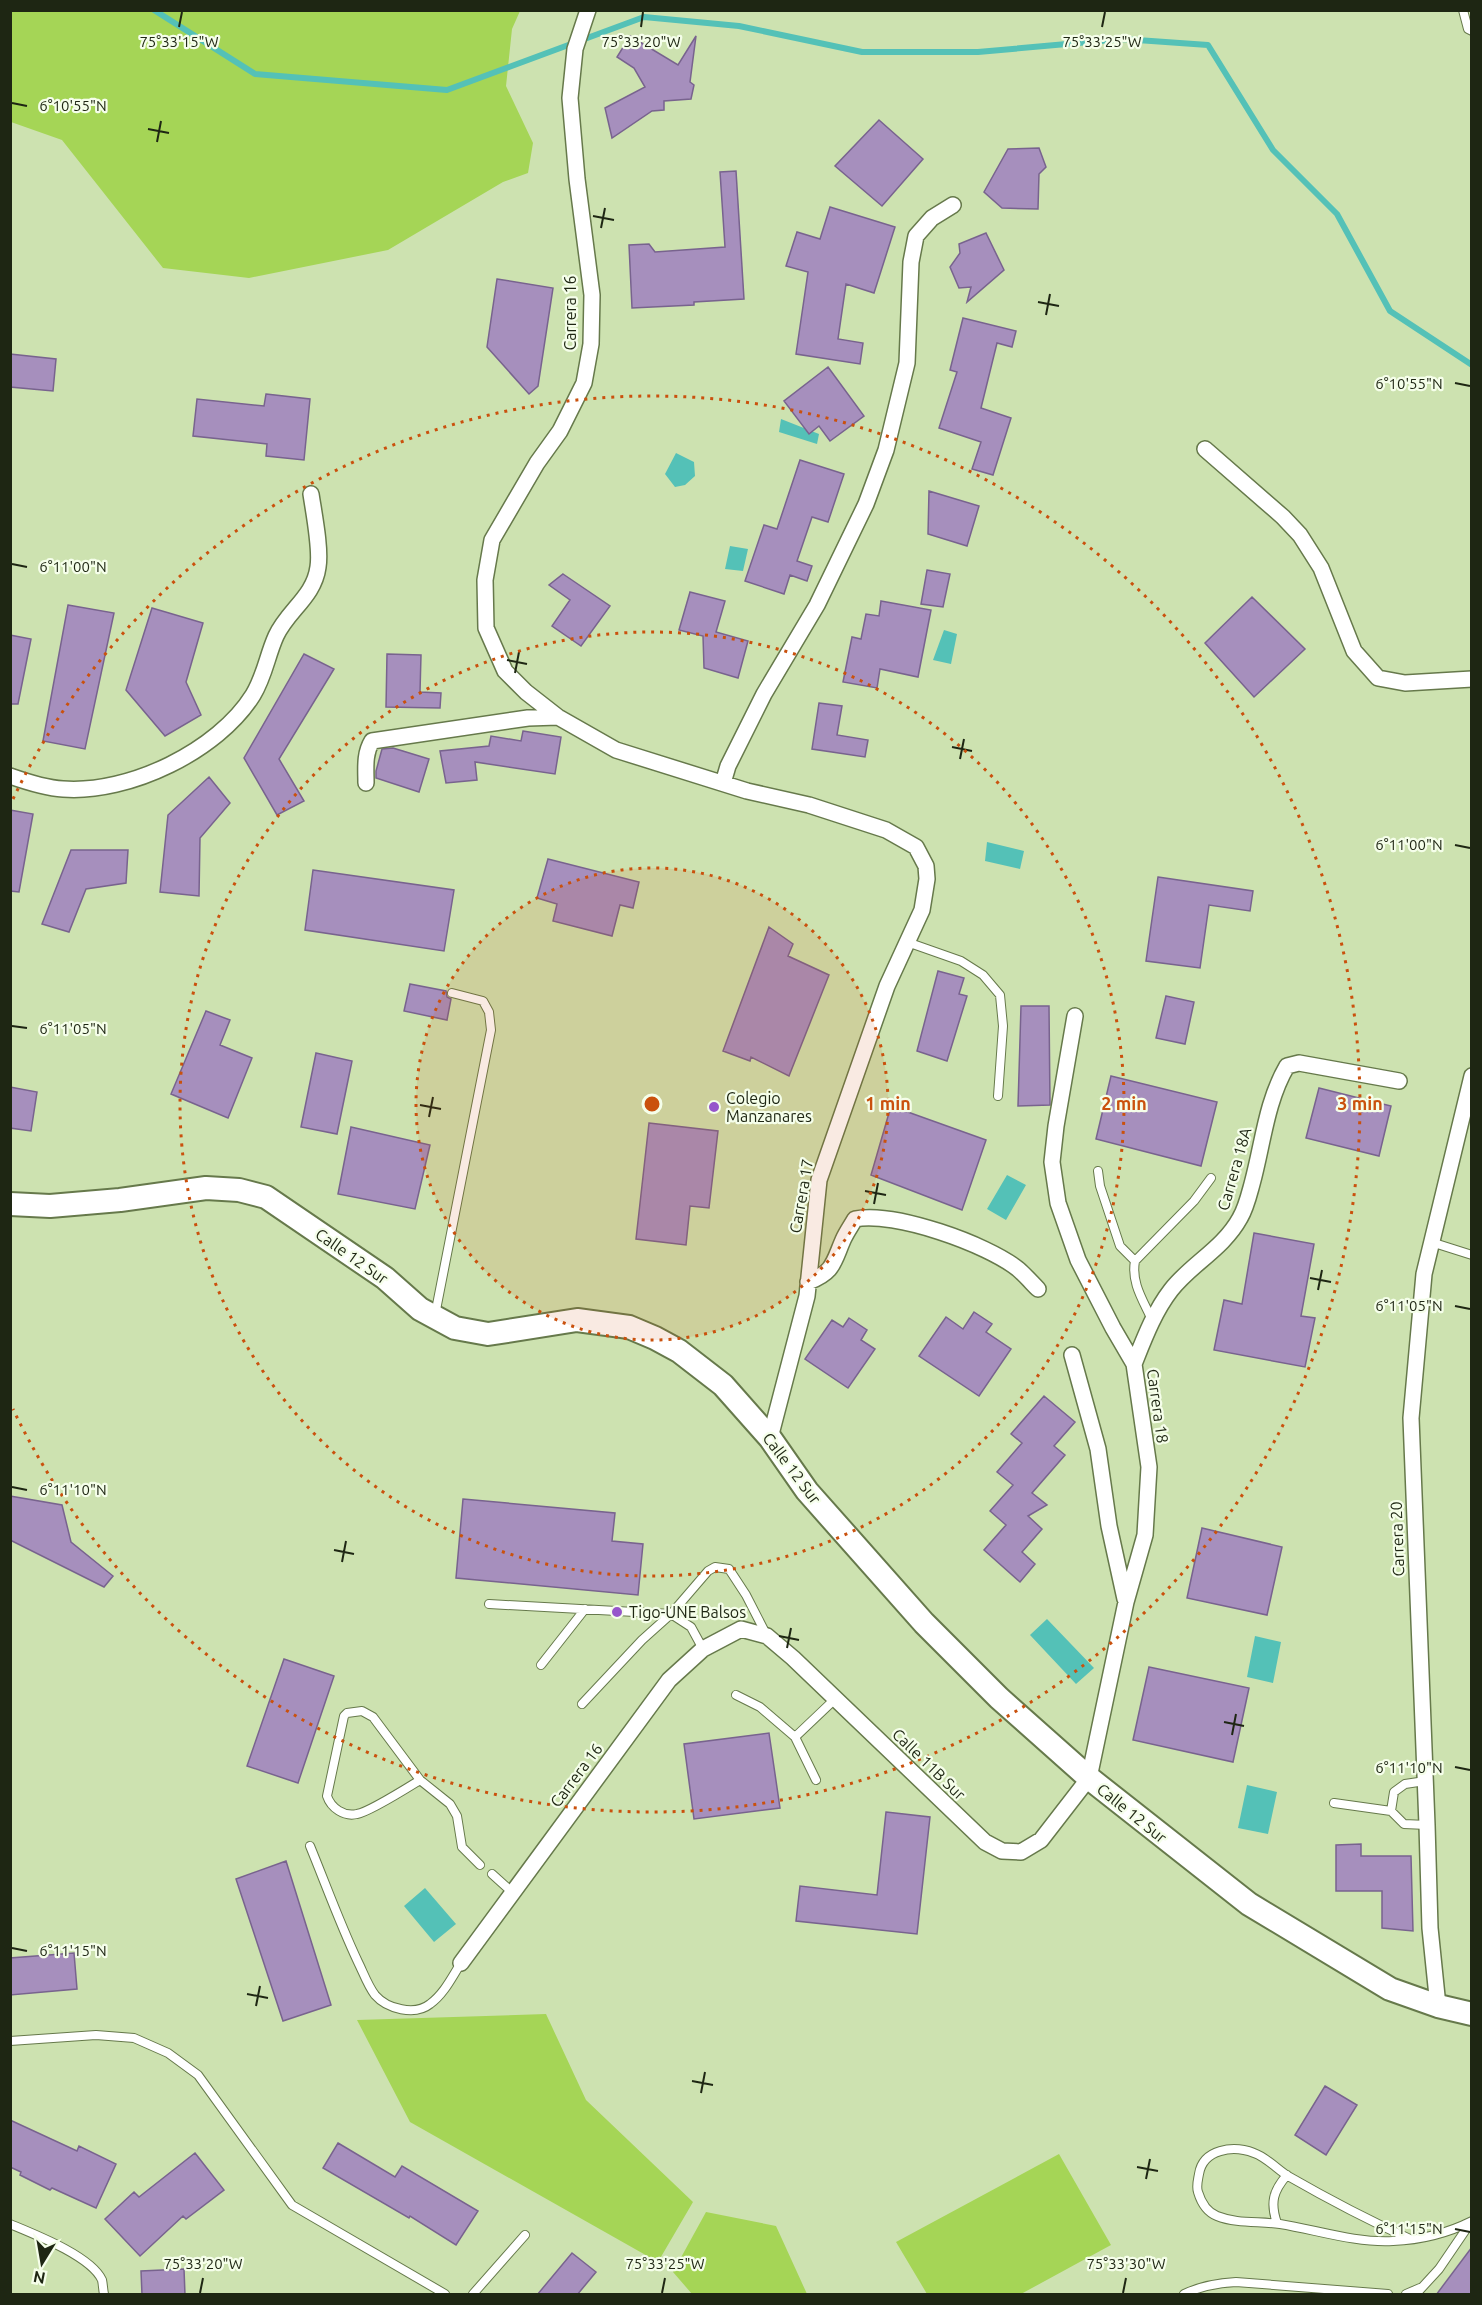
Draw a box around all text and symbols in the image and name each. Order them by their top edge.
text: 75°33'15"W [139,33,219,50]
text: 75°33'20"W [601,33,681,50]
text: 75°33'25"W [1062,33,1142,50]
text: 6°10'55"N [39,97,107,114]
street label: Carrera 16 [561,276,579,350]
text: 6°10'55"N [1375,375,1443,392]
text: 6°11'00"N [39,558,107,575]
text: 6°11'00"N [1375,836,1443,853]
text: 6°11'05"N [39,1020,107,1037]
place label: Colegio Manzanares [726,1089,812,1125]
text: 1 min [865,1093,911,1113]
text: 2 min [1101,1093,1147,1113]
text: 3 min [1337,1093,1383,1113]
centre of rings [642,1094,662,1114]
marker: Colegio Manzanares [707,1100,721,1114]
street label: Carrera 18A [1214,1125,1255,1213]
street label: Carrera 17 [786,1158,816,1234]
street label: Calle 12 Sur [312,1224,392,1288]
text: 6°11'05"N [1375,1297,1443,1314]
street label: Carrera 18 [1144,1368,1172,1444]
street label: Calle 12 Sur [759,1429,825,1507]
text: 6°11'10"N [39,1481,107,1498]
street label: Carrera 20 [1387,1501,1407,1577]
place label: Tigo-UNE Balsos [629,1603,746,1621]
marker: Tigo-UNE Balsos [610,1605,624,1619]
street label: Calle 11B Sur [889,1725,969,1803]
street label: Carrera 16 [546,1740,606,1810]
text: 6°11'10"N [1375,1759,1443,1776]
street label: Calle 12 Sur [1094,1780,1170,1846]
text: 6°11'15"N [39,1942,107,1959]
text: 6°11'15"N [1375,2220,1443,2237]
north arrow [12,2233,72,2293]
text: 75°33'20"W [163,2255,243,2272]
text: 75°33'25"W [625,2255,705,2272]
text: 75°33'30"W [1086,2255,1166,2272]
text: N [32,2268,47,2288]

